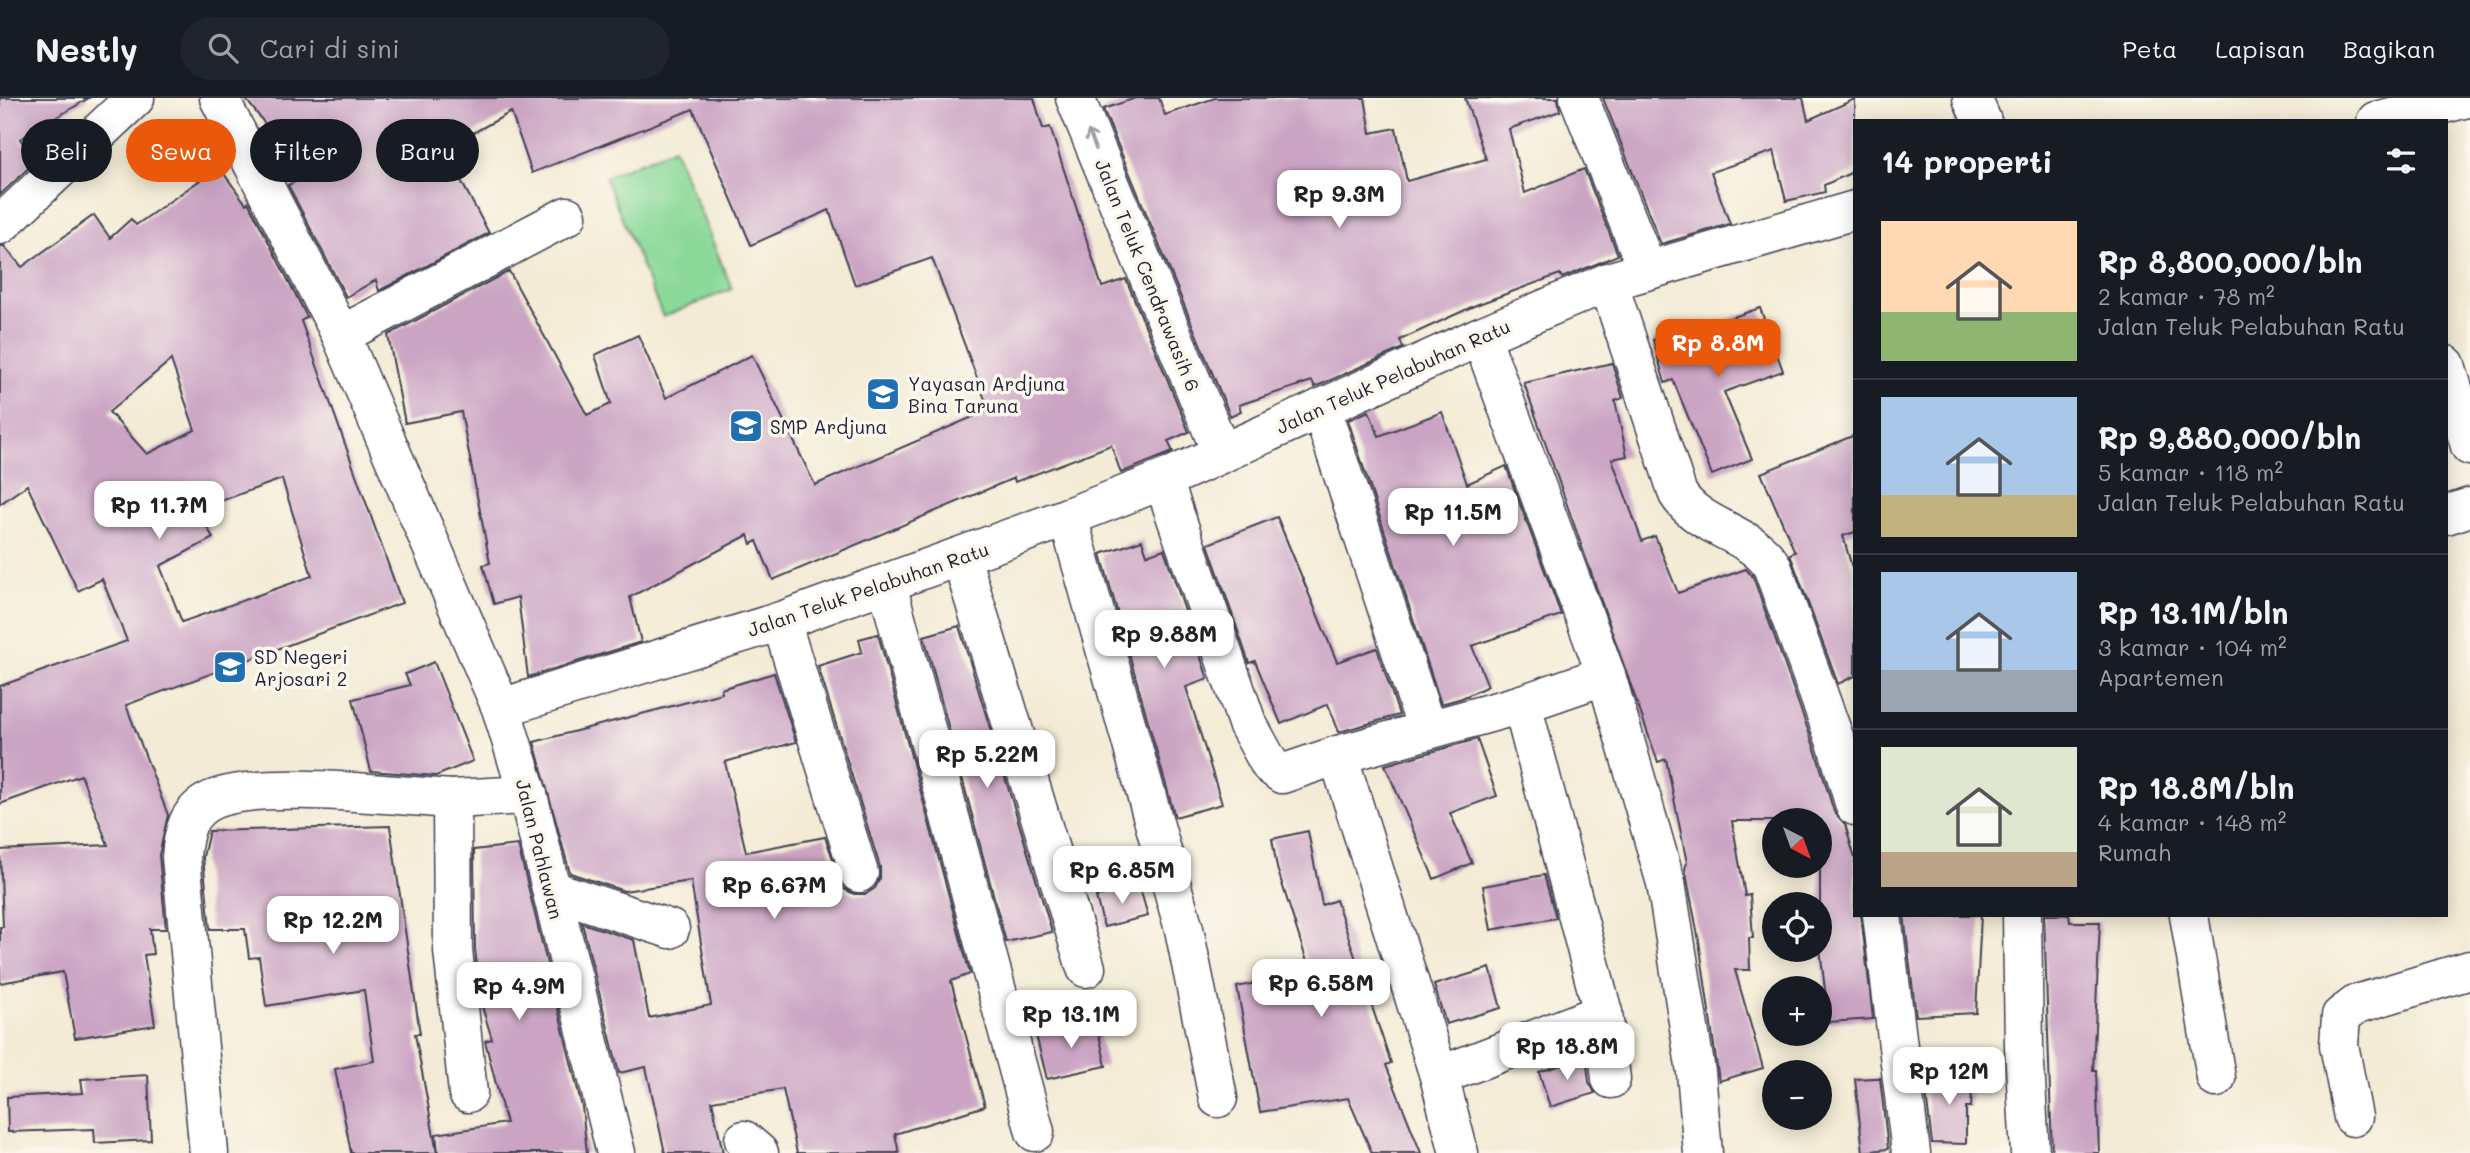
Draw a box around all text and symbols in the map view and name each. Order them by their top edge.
search box [180,17,670,80]
text: Nestly [35,27,138,70]
icon: search [204,29,242,67]
text: Cari di sini [260,31,400,65]
text: Peta [2122,33,2177,64]
text: Lapisan [2215,33,2305,64]
text: Bagikan [2343,33,2435,64]
chip: Beli [21,119,112,182]
chip: Sewa [126,119,236,182]
chip: Filter [250,119,362,182]
chip: Baru [376,119,479,182]
one-way arrow [1085,129,1098,151]
text: 14 properti [1881,141,2053,181]
icon: filters [2382,142,2420,180]
street label: Jalan Teluk Cendrawasih 6 [1090,155,1206,395]
pin: Rp 9.3M [1274,170,1404,230]
text: Rp 9.3M [1293,178,1385,208]
text: Rp 8,800,000/bln [2098,241,2362,281]
icon: home [1937,249,2021,333]
text: 2 kamar · 78 m² [2098,281,2275,311]
text: Jalan Teluk Pelabuhan Ratu [2098,311,2405,341]
street label: Jalan Teluk Pelabuhan Ratu [1272,313,1514,439]
pin: Rp 8.8M [1653,320,1783,379]
text: Rp 8.8M [1672,327,1764,357]
place label: Yayasan Ardjuna Bina Taruna [908,371,1066,418]
school or university icon: Yayasan Ardjuna Bina Taruna [864,375,902,413]
school or university icon: SMP Ardjuna [727,407,765,445]
place label: SMP Ardjuna [770,414,887,439]
text: Rp 9,880,000/bln [2098,417,2361,457]
icon: home [1937,425,2021,509]
text: 5 kamar · 118 m² [2098,457,2283,487]
pin: Rp 11.7M [87,482,231,541]
text: Jalan Teluk Pelabuhan Ratu [2098,487,2405,517]
text: Rp 11.7M [110,489,208,519]
pin: Rp 11.5M [1381,489,1525,548]
text: Rp 11.5M [1404,496,1502,526]
street label: Jalan Teluk Pelabuhan Ratu [744,536,992,642]
text: Rp 13.1M/bln [2098,592,2288,632]
icon: home [1937,600,2021,684]
pin: Rp 9.88M [1092,610,1236,670]
text: Rp 9.88M [1111,618,1217,648]
text: 3 kamar · 104 m² [2098,632,2287,662]
place label: SD Negeri Arjosari 2 [254,644,348,691]
school or university icon: SD Negeri Arjosari 2 [211,648,249,686]
text: Apartemen [2098,662,2224,692]
pin: Rp 5.22M [915,730,1059,790]
text: Rp 5.22M [935,738,1039,768]
text: Rp 18.8M/bln [2098,767,2294,807]
icon: home [1937,775,2021,859]
street label: Jalan Pahlawan [511,776,569,922]
text: 4 kamar · 148 m² [2098,807,2286,837]
north arrow [1762,808,1832,878]
map controls [1762,808,1832,1130]
text: Rumah [2098,837,2171,867]
pin: Rp 6.85M [1050,846,1194,906]
text: Rp 6.85M [1069,854,1175,884]
pin: Rp 6.67M [702,862,846,921]
text: Rp 6.67M [721,869,827,899]
button: locate [1762,892,1832,962]
pin: Rp 12.2M [261,896,405,956]
text: Rp 12.2M [283,904,383,934]
pin: Rp 6.58M [1249,960,1393,1019]
pin: Rp 4.9M [454,962,584,1022]
text: Rp 6.58M [1268,967,1374,997]
text: Rp 4.9M [473,970,565,1000]
button: + [1762,976,1832,1046]
pin: Rp 13.1M [999,990,1143,1050]
text: Rp 13.1M [1022,998,1120,1028]
pin: Rp 18.8M [1495,1023,1639,1082]
text: Rp 18.8M [1515,1030,1619,1060]
pin: Rp 12M [1892,1048,2006,1107]
text: Rp 12M [1909,1055,1989,1085]
button: − [1762,1060,1832,1130]

